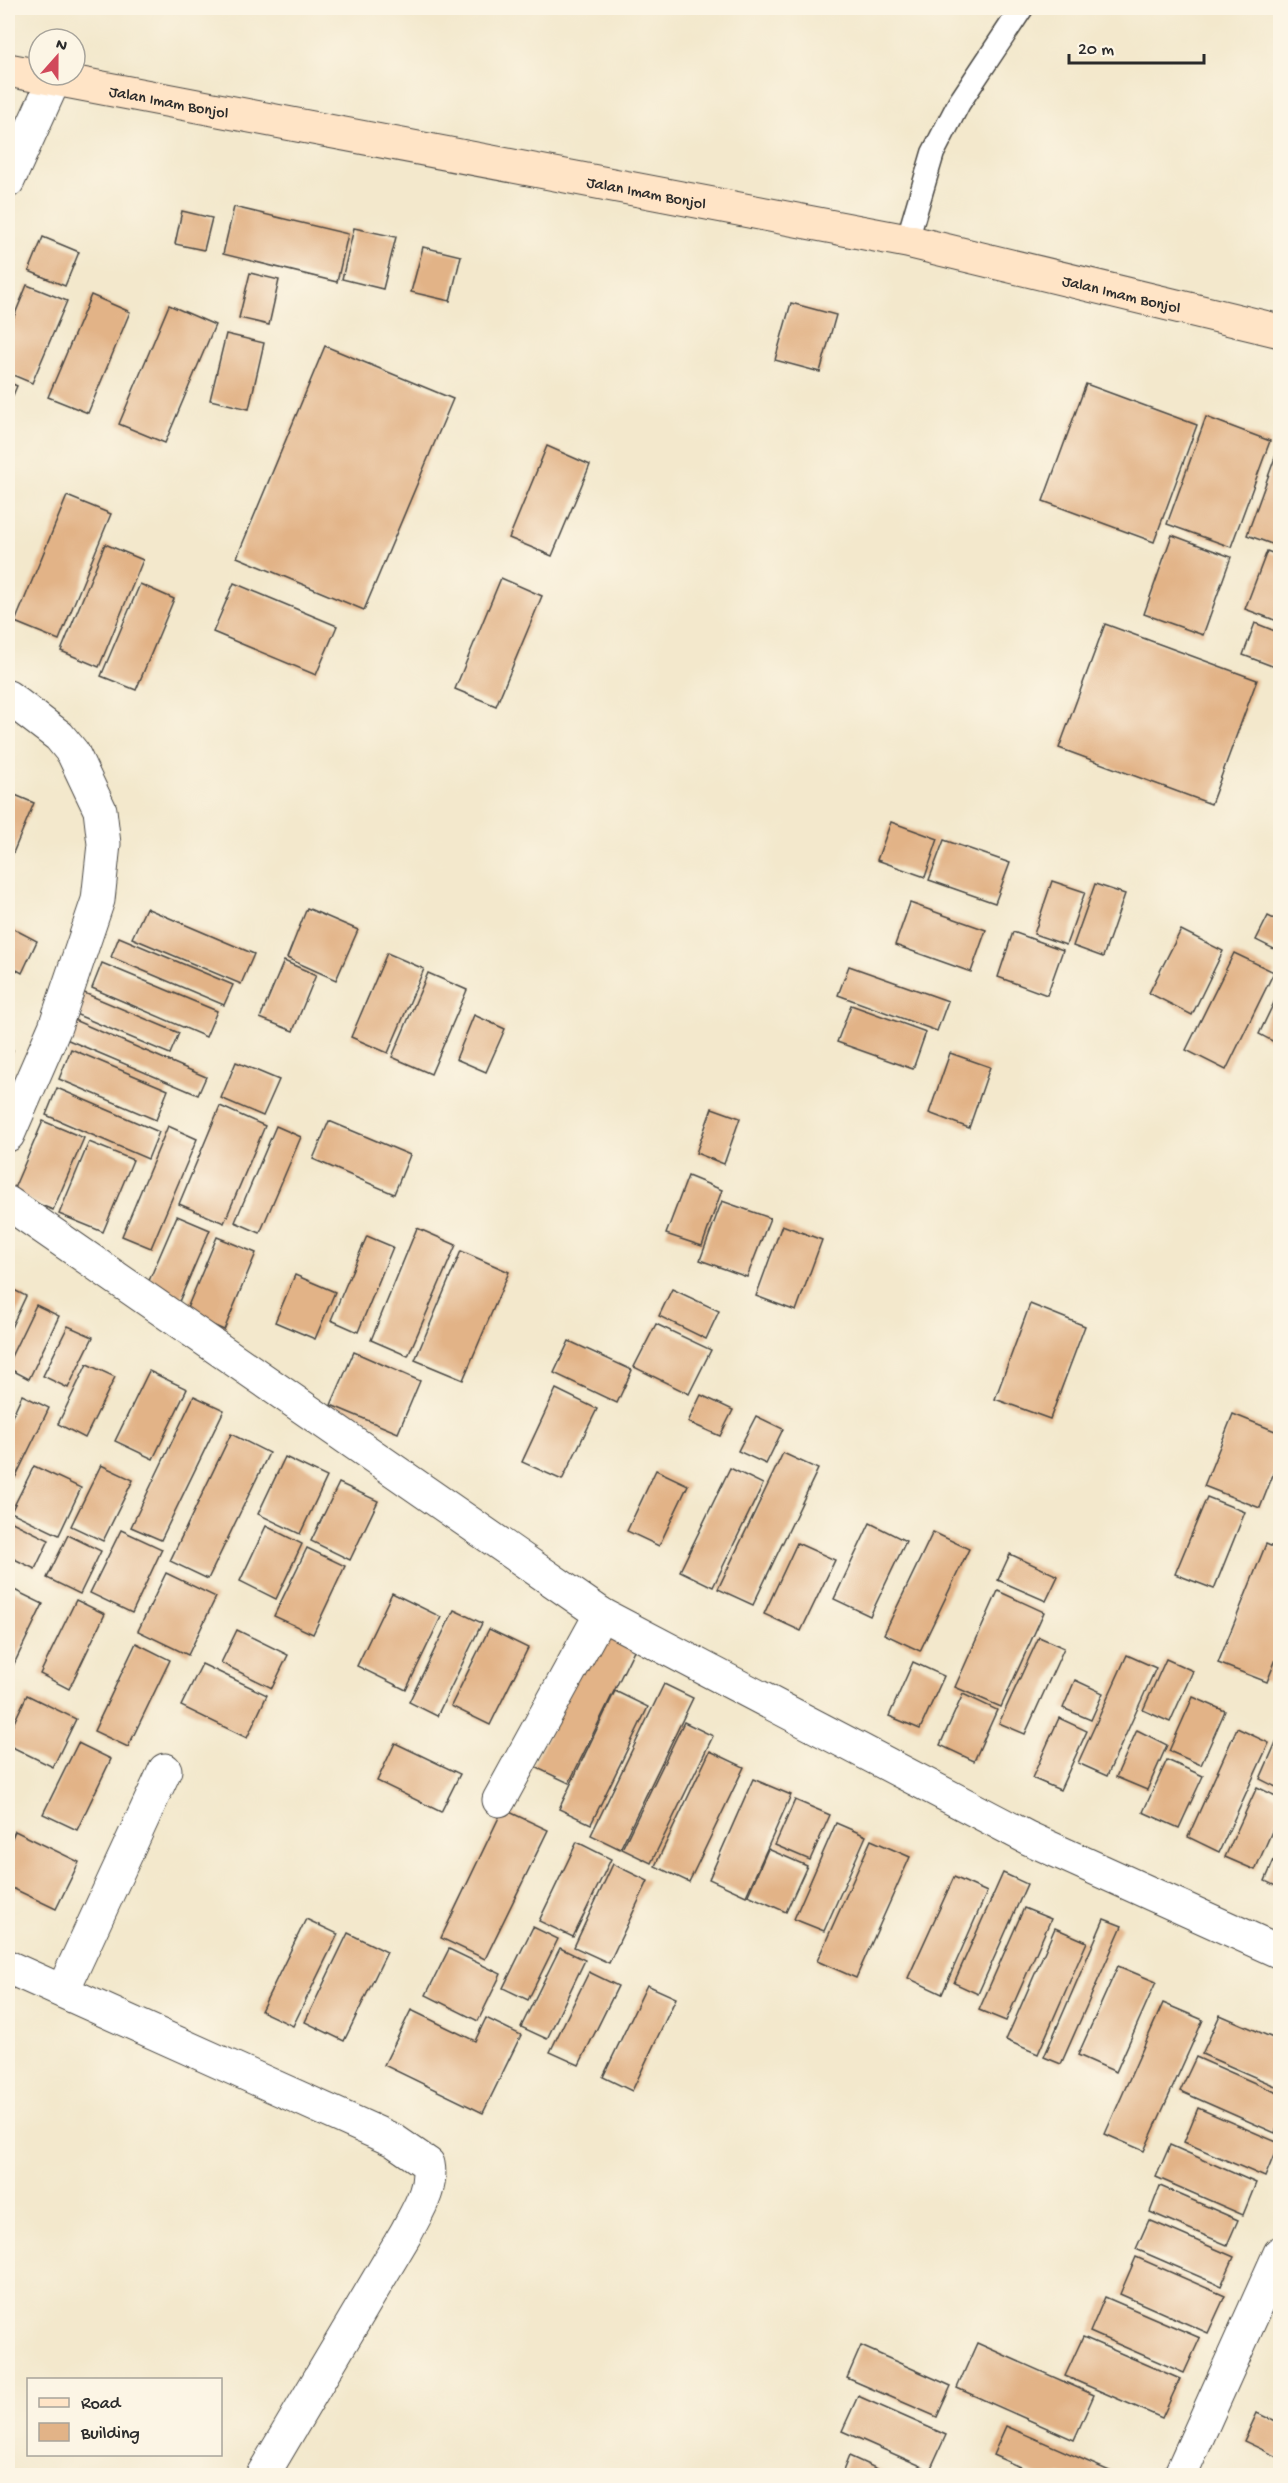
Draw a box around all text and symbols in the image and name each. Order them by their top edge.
north arrow [27,27,87,87]
scale bar [1069,27,1204,65]
text: N [53,36,70,57]
text: 20 m [1078,40,1114,61]
street label: Jalan Imam Bonjol [107,83,230,125]
street label: Jalan Imam Bonjol [585,174,707,216]
street label: Jalan Imam Bonjol [1060,273,1182,320]
legend [27,2378,222,2456]
text: Road [81,2394,122,2415]
text: Building [80,2424,140,2445]

